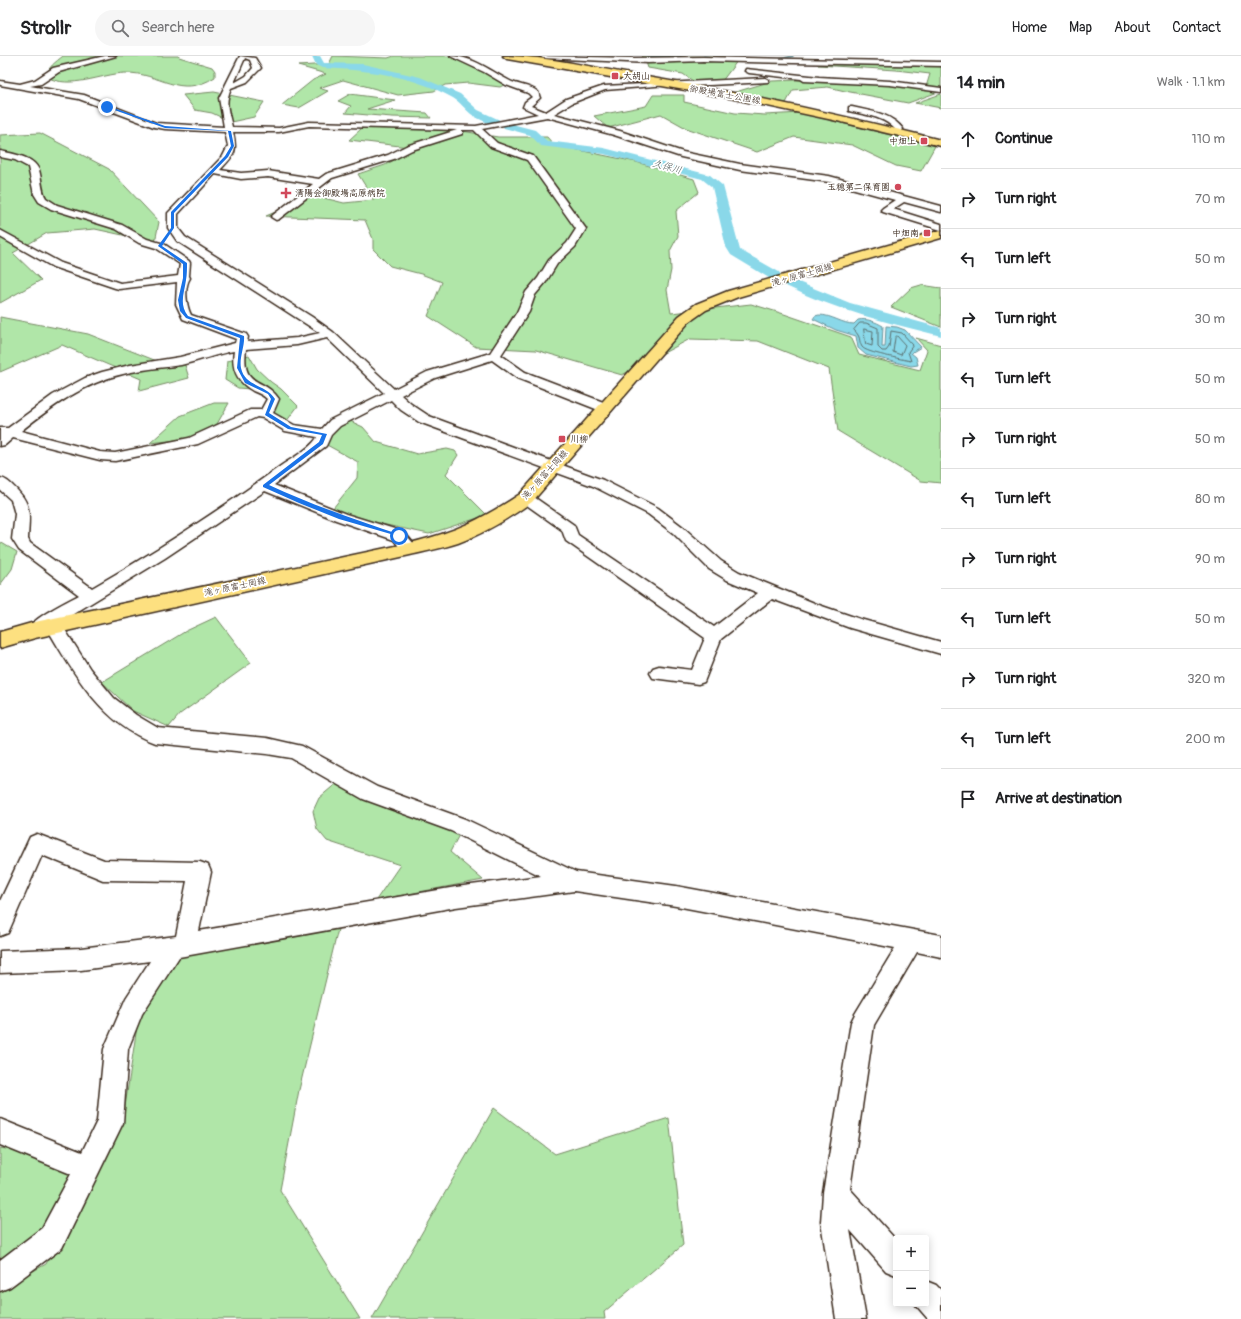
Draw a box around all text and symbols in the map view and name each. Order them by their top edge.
search box [95,10,375,46]
text: Strollr [20,16,71,40]
icon: search [109,17,131,39]
text: Search here [141,18,214,37]
text: Home [1012,19,1047,36]
text: Map [1069,19,1092,36]
text: About [1114,19,1150,36]
text: Contact [1172,19,1221,36]
marker: 大胡山 [610,71,620,81]
place label: 大胡山 [623,71,650,82]
text: 14 min [957,72,1005,93]
text: Walk · 1.1 km [1157,74,1225,90]
street label: 御殿場富士公園線 [689,83,761,107]
route end [98,98,116,116]
icon: ahead [957,128,979,150]
text: Continue [995,129,1053,148]
text: 110 m [1192,131,1225,147]
place label: 中畑上 [889,136,916,147]
marker: 中畑上 [919,136,929,146]
water label: 久保川 [651,157,683,177]
place label: 玉穂第二保育園 [827,182,890,193]
marker: 玉穂第二保育園 [893,182,903,192]
marker: 清陽会御殿場高原病院 [280,187,292,199]
place label: 清陽会御殿場高原病院 [295,188,385,199]
icon: right [957,188,979,210]
text: Turn right [995,189,1056,208]
text: 70 m [1195,191,1225,207]
place label: 中畑南 [892,228,919,239]
marker: 中畑南 [922,228,932,238]
icon: left [957,248,979,270]
text: Turn left [995,249,1051,268]
text: 50 m [1195,251,1225,267]
street label: 滝ヶ原富士岡線 [770,261,834,289]
icon: right [957,308,979,330]
text: Turn right [995,309,1056,328]
text: 30 m [1195,311,1225,327]
icon: left [957,368,979,390]
text: Turn left [995,369,1051,388]
text: 50 m [1195,371,1225,387]
icon: right [957,428,979,450]
text: Turn right [995,429,1056,448]
text: 50 m [1195,431,1225,447]
marker: 川柳 [557,434,567,444]
place label: 川柳 [570,434,588,445]
street label: 滝ヶ原富士岡線 [520,448,570,502]
icon: left [957,488,979,510]
text: Turn left [995,489,1051,508]
text: 80 m [1195,491,1225,507]
route start [390,527,408,545]
icon: right [957,548,979,570]
text: Turn right [995,549,1056,568]
text: 90 m [1195,551,1225,567]
street label: 滝ヶ原富士岡線 [203,575,267,599]
icon: left [957,608,979,630]
text: Turn left [995,609,1051,628]
text: 50 m [1195,611,1225,627]
icon: right [957,668,979,690]
text: Turn right [995,669,1056,688]
text: 320 m [1187,671,1225,687]
icon: left [957,728,979,750]
text: Turn left [995,729,1051,748]
text: 200 m [1186,731,1225,747]
icon: arrive [957,788,979,810]
text: Arrive at destination [995,789,1122,808]
map controls [893,1235,929,1307]
button: + [893,1235,929,1271]
button: − [893,1271,929,1307]

